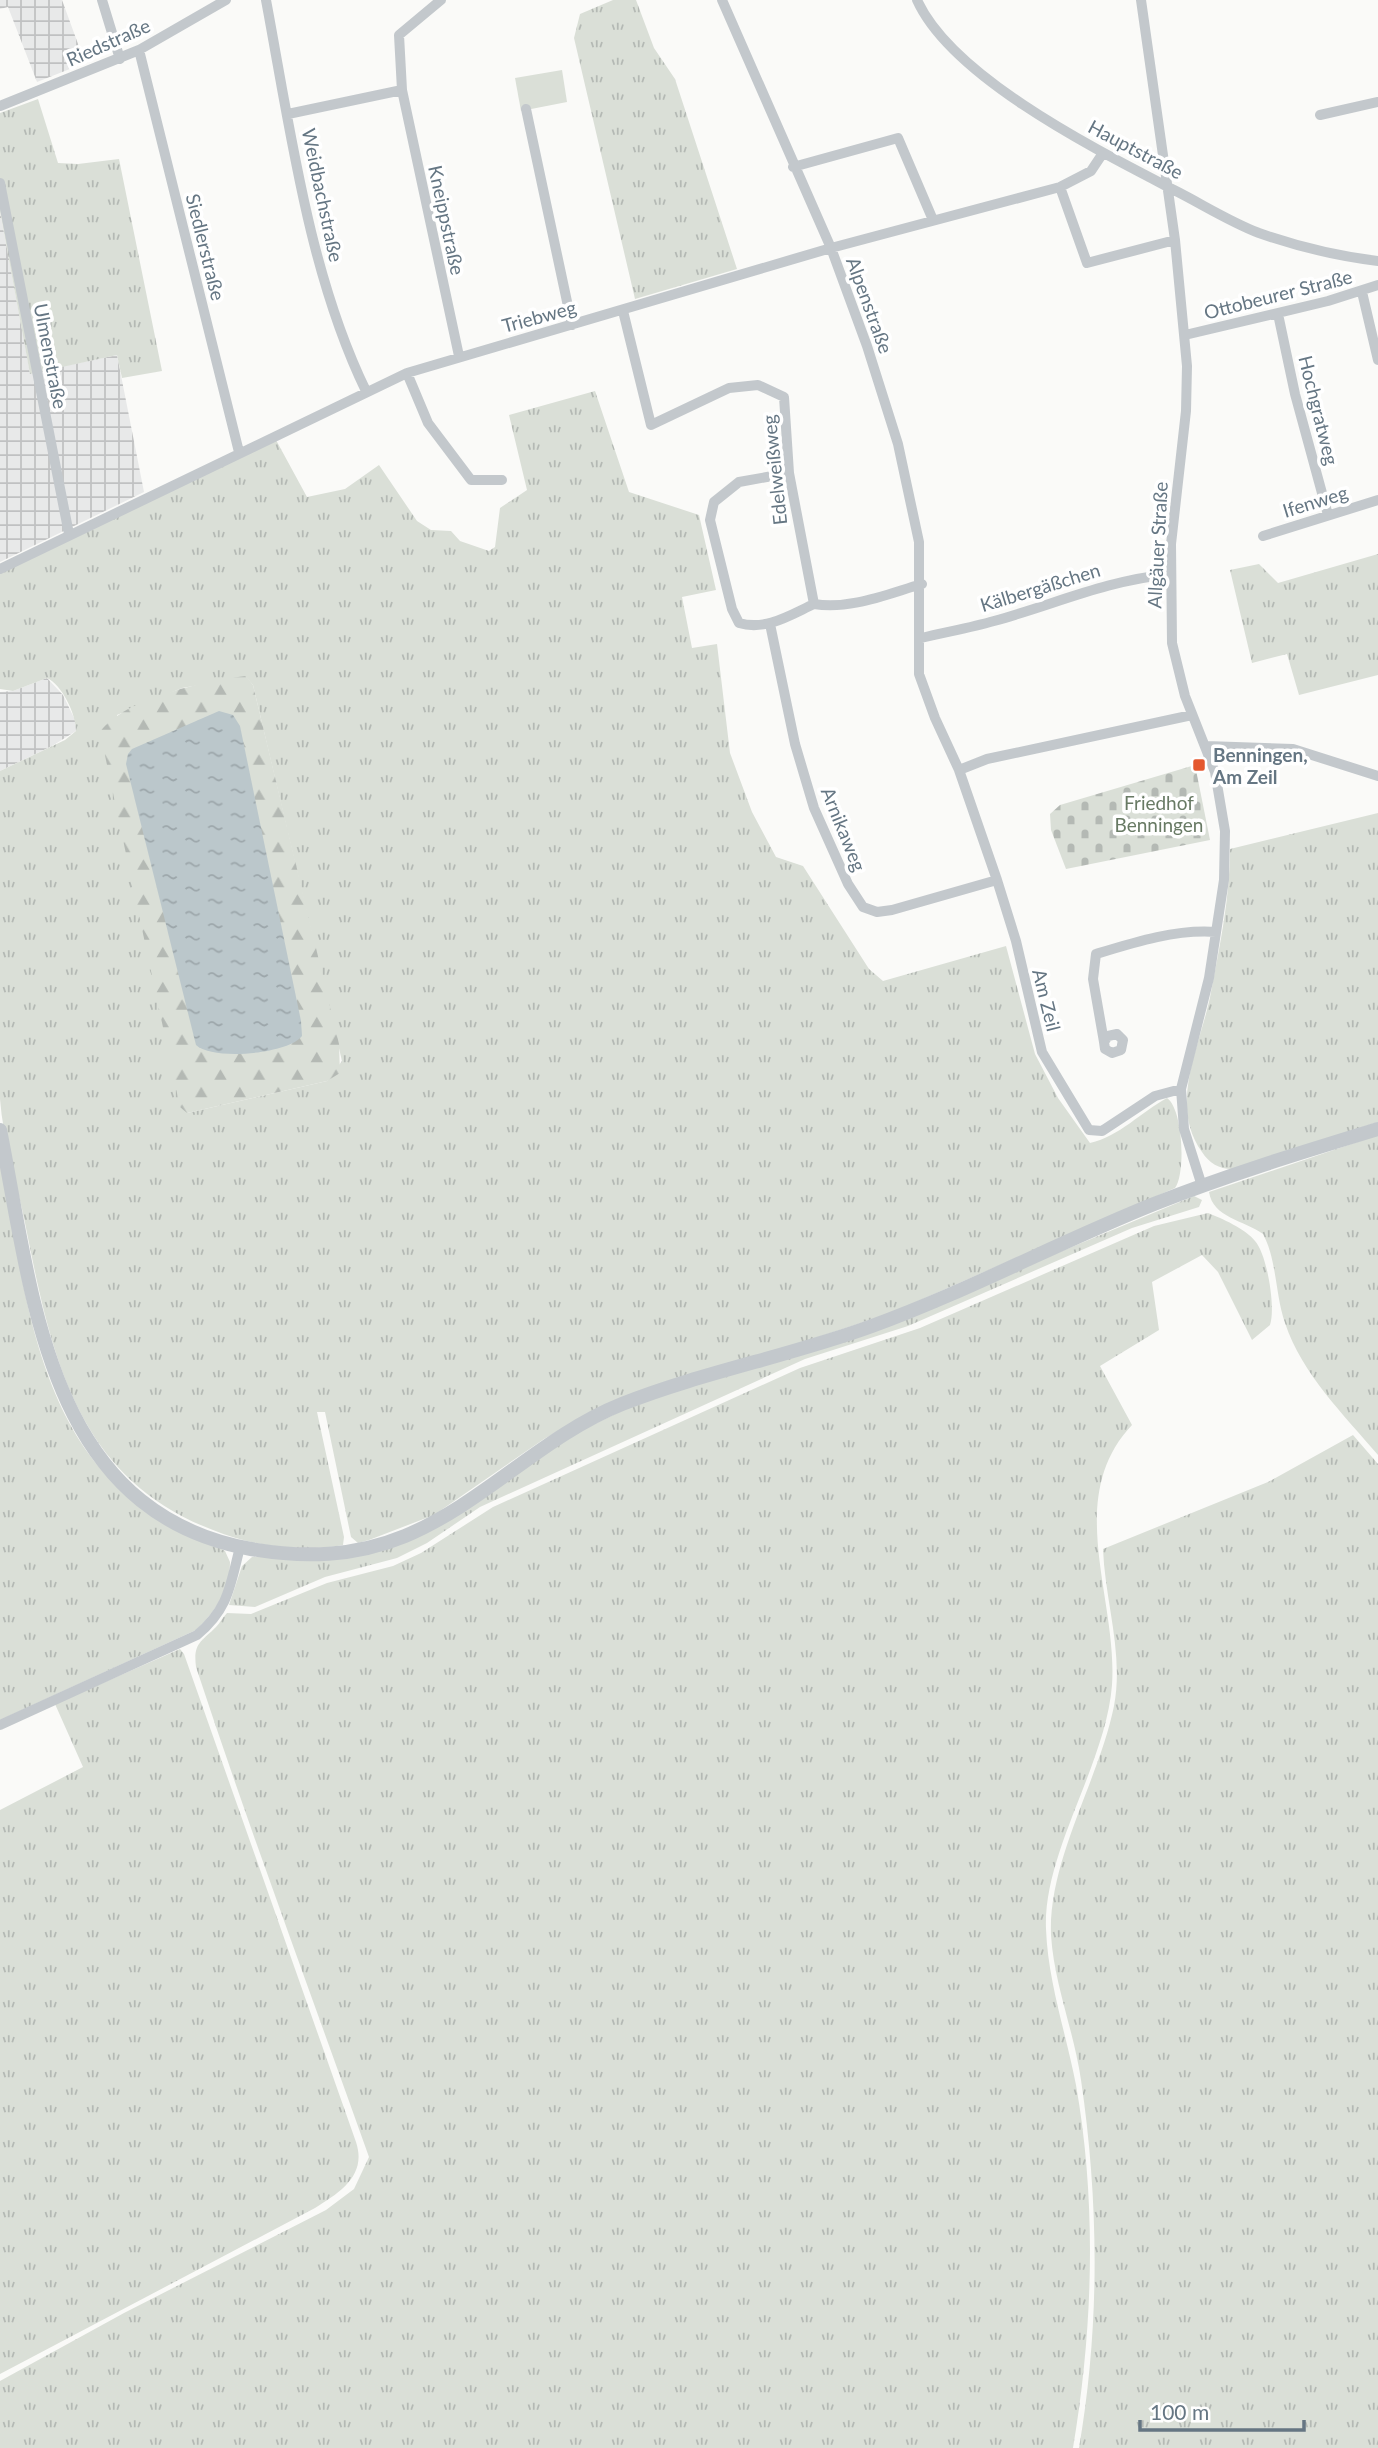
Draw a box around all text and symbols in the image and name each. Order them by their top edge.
street label: Riedstraße [63,13,153,71]
street label: Hauptstraße [1085,114,1187,184]
street label: Weidbachstraße [298,126,348,264]
street label: Kneippstraße [424,163,470,277]
street label: Siedlerstraße [182,191,230,303]
street label: Alpenstraße [842,254,898,356]
street label: Ottobeurer Straße [1201,264,1355,324]
street label: Triebweg [499,295,579,337]
street label: Ulmenstraße [30,301,72,411]
street label: Hochgratweg [1294,353,1344,467]
street label: Edelweißweg [757,414,791,526]
street label: Ifenweg [1280,480,1350,522]
street label: Allgäuer Straße [1142,481,1172,609]
street label: Kälbergäßchen [977,558,1103,616]
place label: Benningen, Am Zeil [1212,743,1308,788]
marker: Benningen, Am Zeil [1191,757,1207,773]
street label: Arnikaweg [817,784,871,875]
park label: Friedhof Benningen [1115,791,1203,836]
street label: Am Zeil [1028,966,1066,1034]
scale bar [1140,2388,1304,2432]
text: 100 m [1150,2399,1209,2424]

